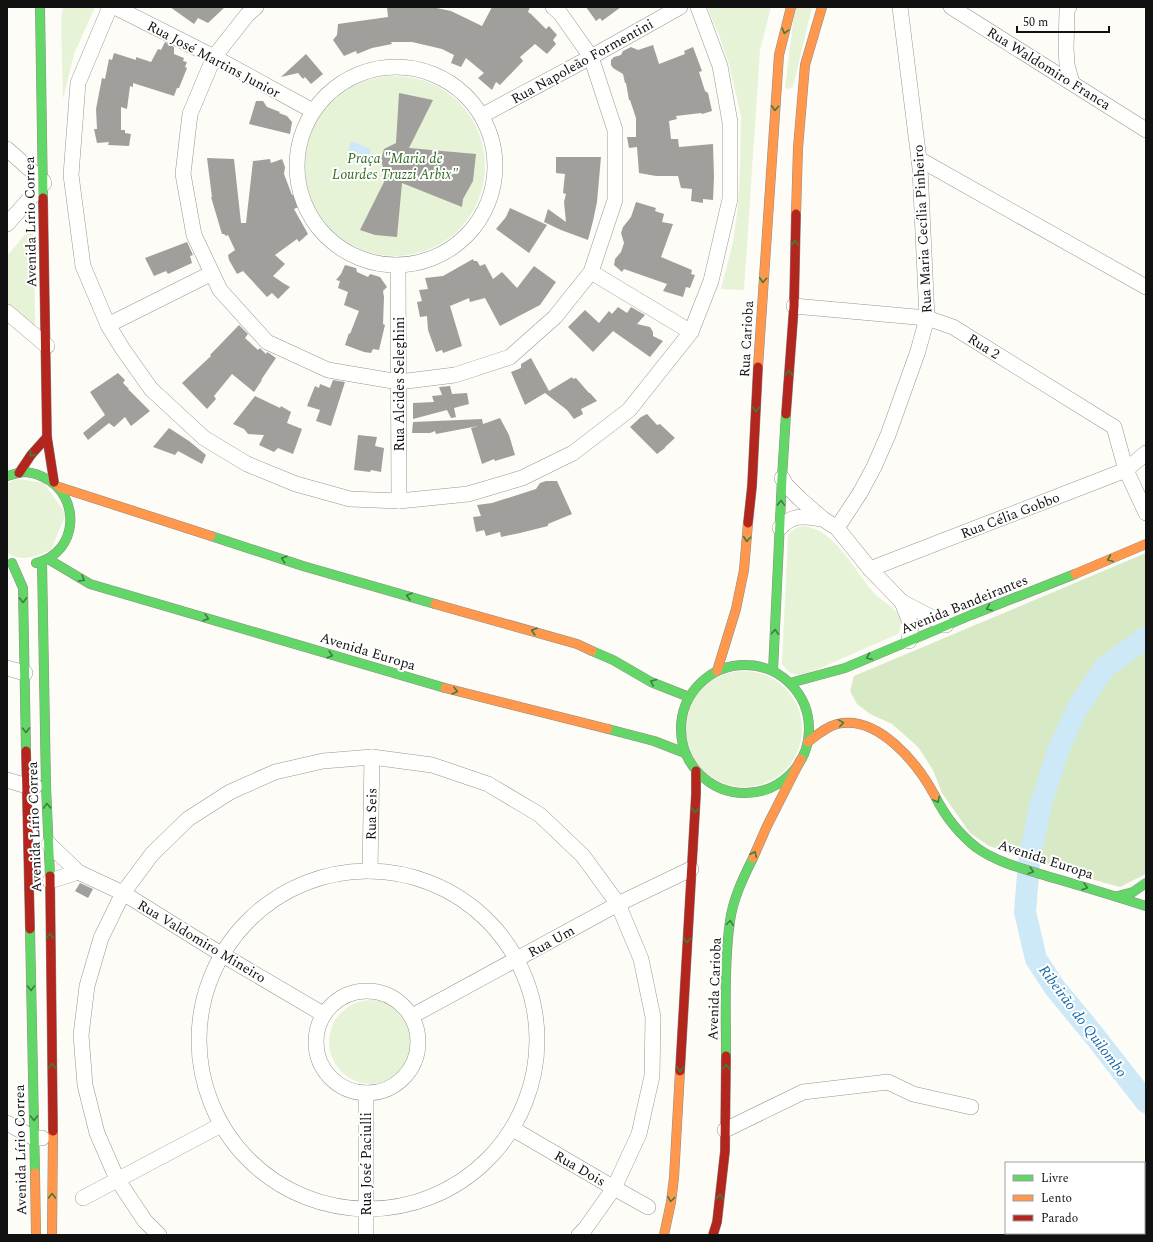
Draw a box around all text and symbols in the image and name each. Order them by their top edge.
scale bar [1017,8,1109,34]
text: 50 m [1023,13,1048,32]
street label: Rua Napoleão Formentini [507,14,657,109]
street label: Rua José Martins Junior [143,15,284,104]
street label: Rua Waldomiro Franca [983,22,1115,115]
one-way arrow [781,27,790,34]
one-way arrow [771,105,780,111]
street label: Rua Maria Cecília Pinheiro [908,144,937,314]
park label: Praça "Maria de Lourdes Truzzi Arbix" [332,148,459,185]
street label: Avenida Lírio Correa [19,156,42,288]
one-way arrow [791,240,800,246]
one-way arrow [759,277,768,283]
street label: Rua Carioba [734,300,759,378]
street label: Rua Alcides Seleghini [389,317,410,451]
street label: Rua 2 [964,328,1004,364]
one-way arrow [784,370,793,376]
one-way arrow [752,406,760,412]
one-way arrow [30,450,37,457]
street label: Rua Célia Gobbo [958,487,1063,544]
one-way arrow [777,500,786,506]
one-way arrow [743,536,752,542]
one-way arrow [1106,554,1114,562]
one-way arrow [280,556,287,564]
street label: Avenida Bandeirantes [897,569,1031,640]
one-way arrow [78,574,85,581]
one-way arrow [405,592,412,601]
one-way arrow [19,597,27,603]
one-way arrow [986,604,993,612]
one-way arrow [202,613,209,622]
street label: Avenida Europa [317,627,418,676]
one-way arrow [530,627,537,636]
one-way arrow [771,629,780,635]
one-way arrow [327,650,334,659]
one-way arrow [866,653,873,661]
one-way arrow [649,679,657,687]
one-way arrow [452,686,459,694]
one-way arrow [838,720,844,728]
one-way arrow [22,727,30,733]
street label: Avenida Lírio Correa [22,761,47,893]
street label: Rua Seis [361,788,382,840]
one-way arrow [932,795,939,803]
one-way arrow [43,803,51,809]
one-way arrow [691,807,700,813]
street label: Avenida Europa [996,834,1096,885]
one-way arrow [749,851,757,858]
one-way arrow [1027,866,1034,875]
one-way arrow [1081,882,1088,891]
street label: Rua Valdomiro Mineiro [134,895,270,988]
street label: Rua Um [524,920,578,963]
one-way arrow [725,920,734,926]
one-way arrow [46,933,55,939]
one-way arrow [683,937,691,943]
street label: Avenida Carioba [702,937,727,1041]
water label: Ribeirão do Quilombo [1033,960,1133,1082]
one-way arrow [27,985,35,991]
one-way arrow [48,1063,56,1069]
one-way arrow [722,1064,730,1070]
one-way arrow [676,1066,684,1072]
street label: Avenida Lírio Correa [9,1084,32,1216]
street label: Rua José Paciulli [356,1112,377,1216]
one-way arrow [30,1115,38,1121]
street label: Rua Dois [550,1145,609,1192]
legend [1005,1162,1145,1234]
text: Livre [1041,1169,1069,1188]
text: Lento [1041,1189,1072,1208]
one-way arrow [48,1193,56,1199]
one-way arrow [715,1194,724,1200]
one-way arrow [667,1196,676,1202]
text: Parado [1041,1209,1078,1228]

